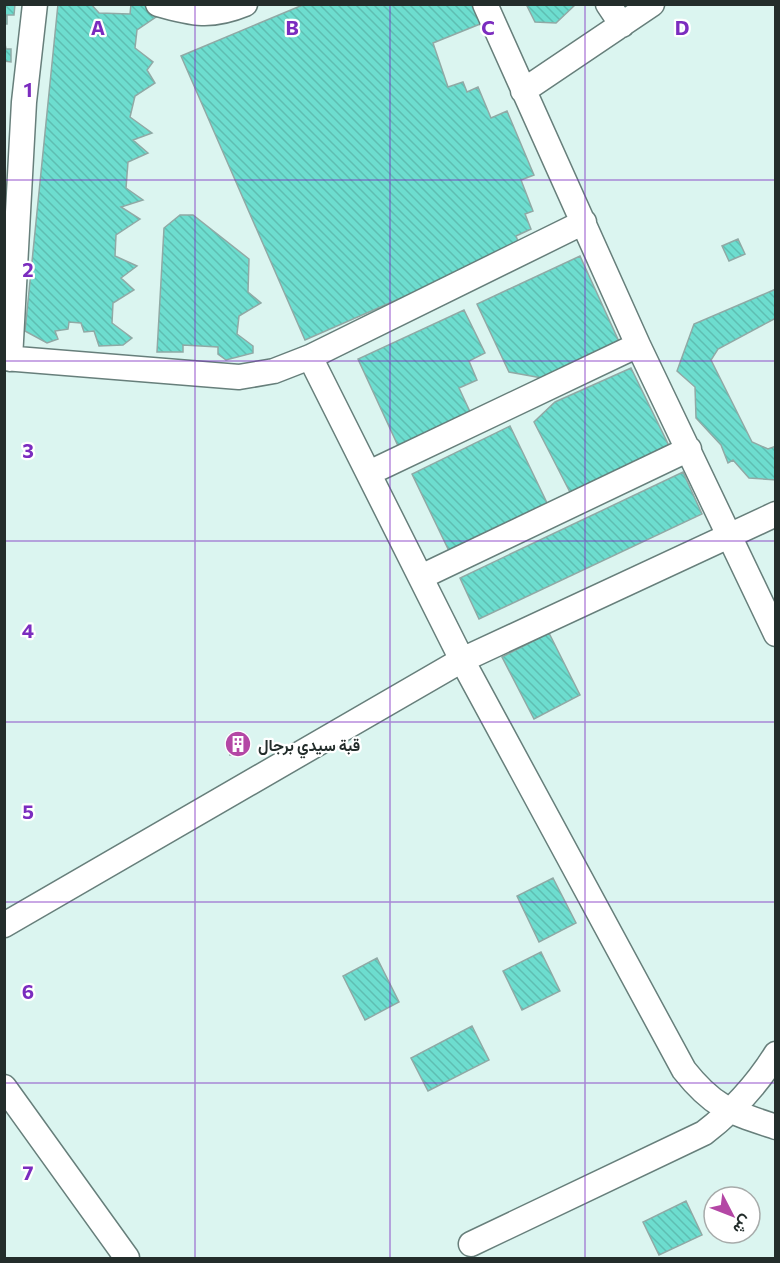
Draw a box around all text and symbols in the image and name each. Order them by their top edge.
text: A [91,15,105,39]
text: B [285,15,299,39]
text: C [481,15,495,39]
text: D [675,15,689,39]
text: 1 [23,77,33,101]
text: 2 [22,257,34,281]
text: 3 [22,438,34,462]
text: 4 [22,618,34,642]
building icon: قبة سيدي برجال [223,729,253,759]
place label: قبة سيدي برجال [258,735,360,759]
text: 5 [22,799,34,823]
text: 6 [22,979,34,1003]
text: 7 [23,1160,34,1184]
north arrow [702,1185,762,1245]
text: ش [729,1211,757,1239]

